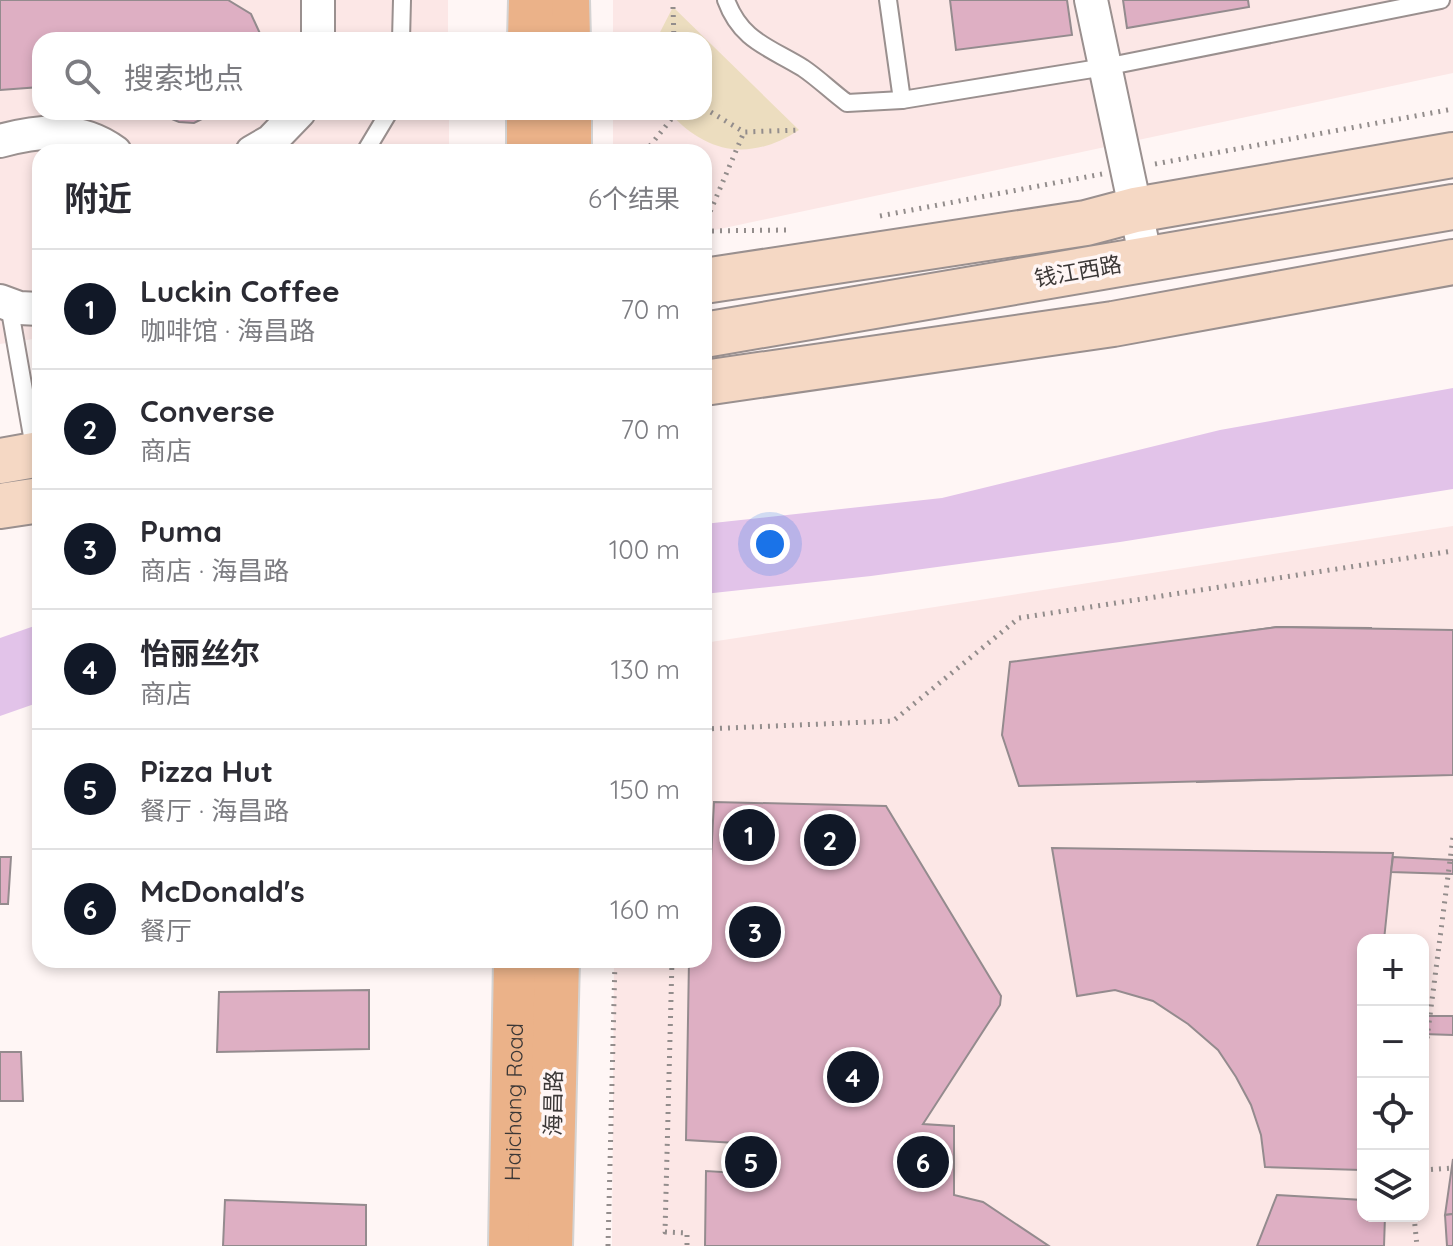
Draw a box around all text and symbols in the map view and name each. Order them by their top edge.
search box [32,32,712,120]
icon: search [60,54,104,98]
text: 搜索地点 [124,59,244,97]
text: 附近 [64,177,132,220]
text: 6个结果 [588,182,680,215]
street label: 钱江西路 [1032,250,1124,292]
text: Luckin Coffee [140,272,340,310]
text: 1 [85,293,95,326]
text: 70 m [620,293,680,326]
text: 咖啡馆 · 海昌路 [140,314,315,347]
text: Converse [140,392,275,430]
text: 2 [83,413,97,446]
text: 70 m [620,413,680,446]
text: 商店 [140,434,192,467]
text: Puma [140,512,222,550]
your location [750,524,790,564]
text: 3 [83,533,97,566]
text: 100 m [609,533,680,566]
text: 商店 · 海昌路 [140,554,289,587]
text: 怡丽丝尔 [140,634,260,672]
text: 4 [82,653,98,686]
text: 130 m [610,653,680,686]
text: 商店 [140,677,192,710]
text: Pizza Hut [140,752,273,790]
text: 5 [83,773,97,806]
text: 150 m [610,773,680,806]
text: 餐厅 · 海昌路 [140,794,289,827]
pin: 1 [723,805,775,865]
pin: 2 [804,810,856,870]
text: McDonald's [140,872,305,910]
text: 6 [83,893,97,926]
text: 160 m [610,893,680,926]
pin: 3 [729,902,781,962]
text: 餐厅 [140,914,192,947]
map controls [1357,934,1429,1222]
button: + [1357,934,1429,1006]
button: − [1357,1006,1429,1078]
street label: Haichang Road [498,1023,529,1181]
pin: 4 [827,1047,879,1107]
street label: 海昌路 [538,1070,568,1136]
button: locate [1357,1078,1429,1150]
pin: 5 [725,1132,777,1192]
pin: 6 [897,1132,949,1192]
button: layers [1357,1150,1429,1222]

